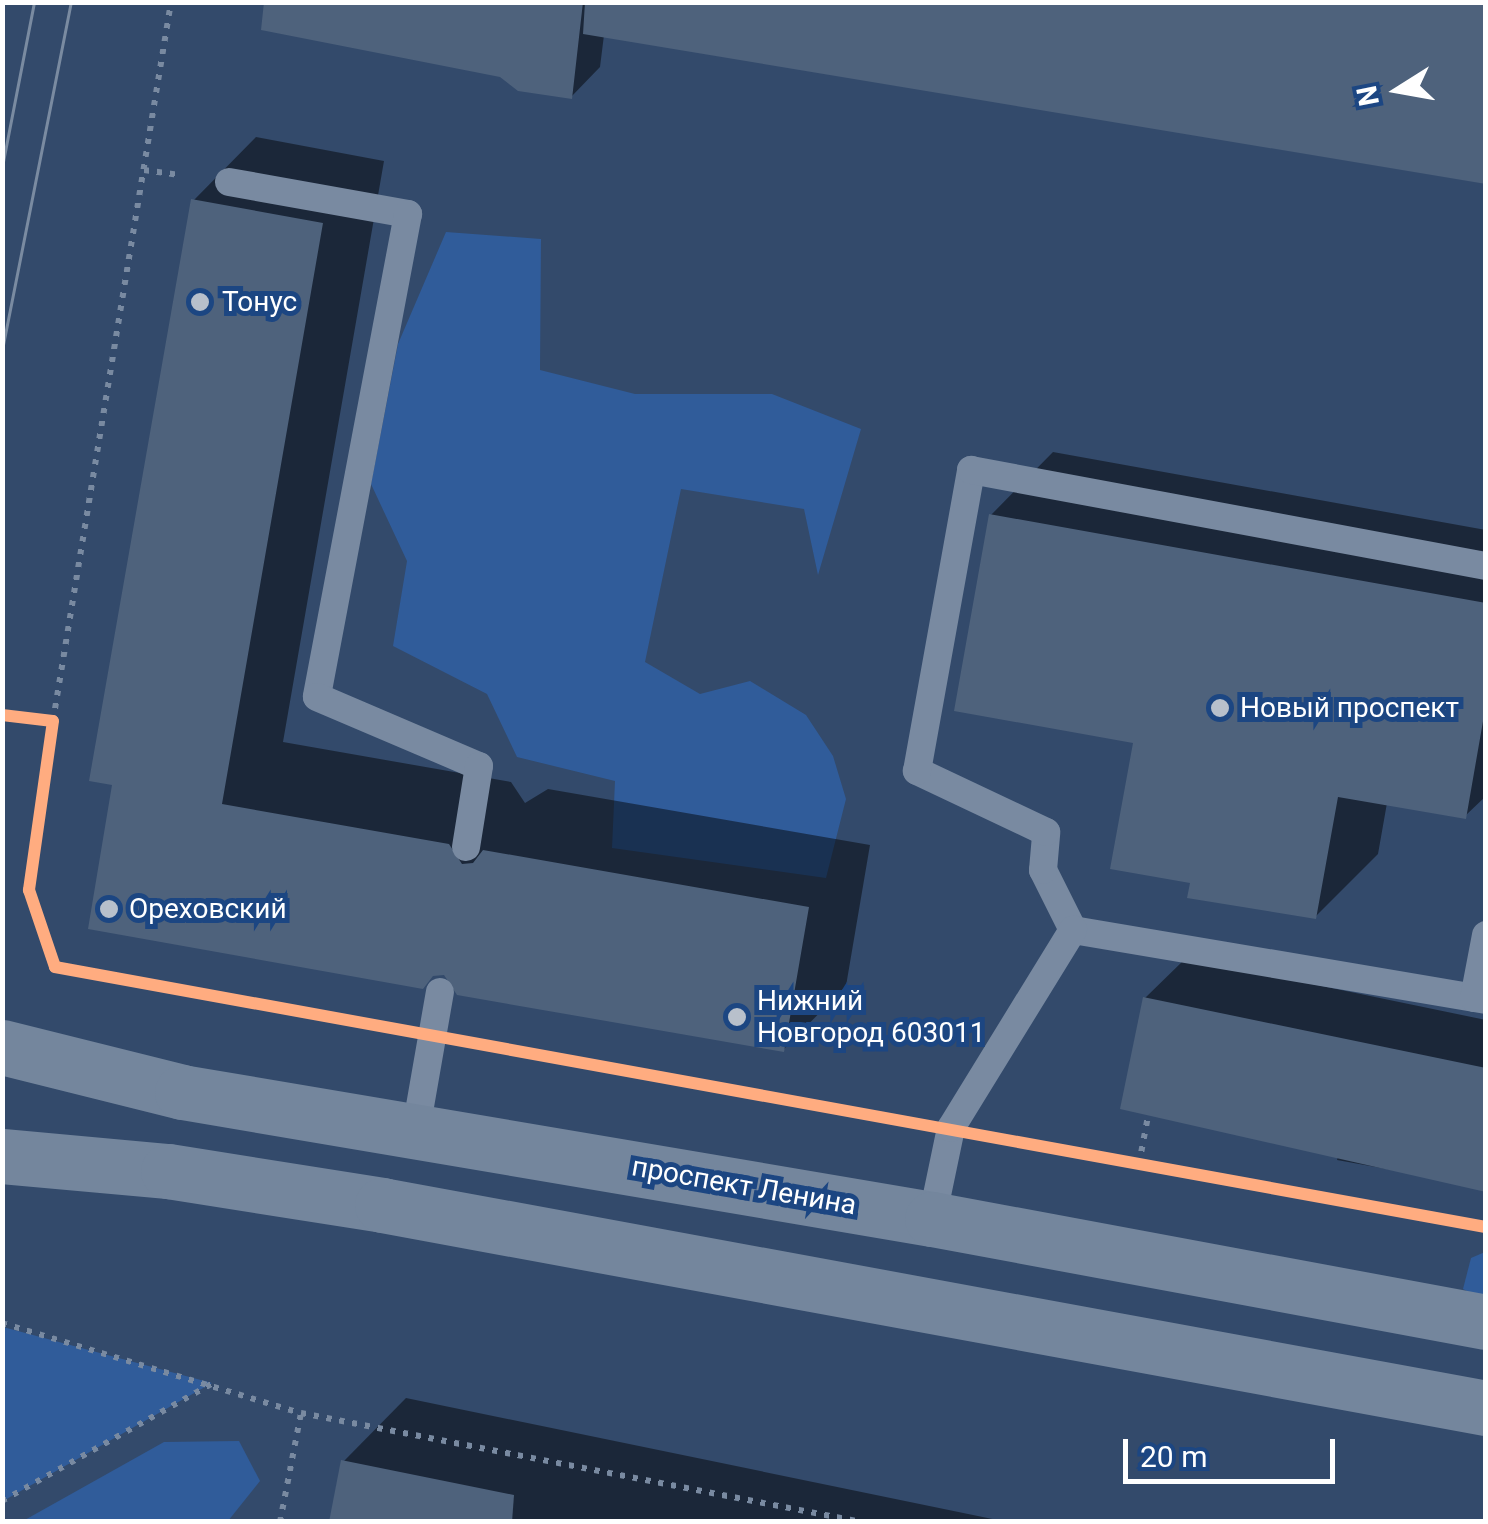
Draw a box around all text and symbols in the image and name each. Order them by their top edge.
north arrow [1348,40,1448,140]
text: N [1350,83,1386,109]
place label: Тонус [222,285,297,319]
marker: Тонус [187,289,213,315]
place label: Новый проспект [1240,691,1459,725]
marker: Новый проспект [1209,697,1231,719]
place label: Ореховский [129,892,287,926]
marker: Ореховский [98,898,120,920]
place label: Нижний Новгород 603011 [757,984,985,1050]
marker: Нижний Новгород 603011 [726,1006,748,1028]
street label: проспект Ленина [629,1150,859,1222]
scale bar [1128,1419,1340,1481]
text: 20 m [1140,1439,1207,1474]

